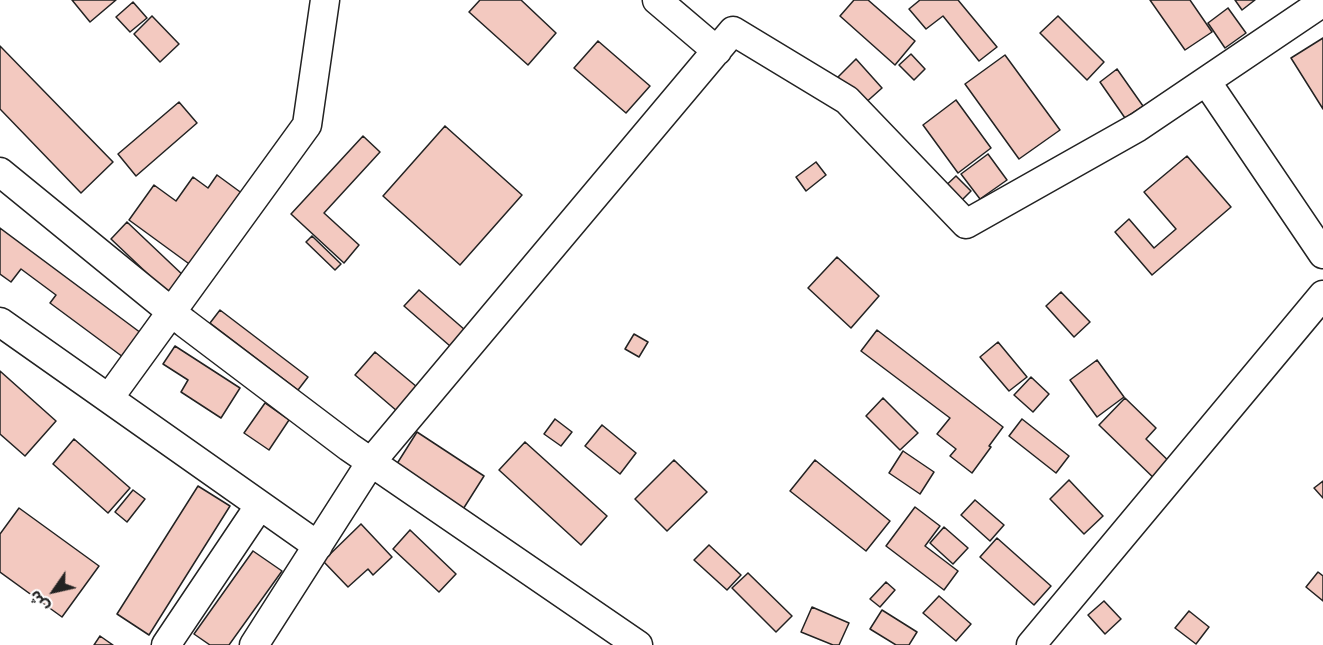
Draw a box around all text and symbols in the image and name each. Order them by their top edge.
north arrow [24,561,84,621]
text: ش [25,587,53,616]

